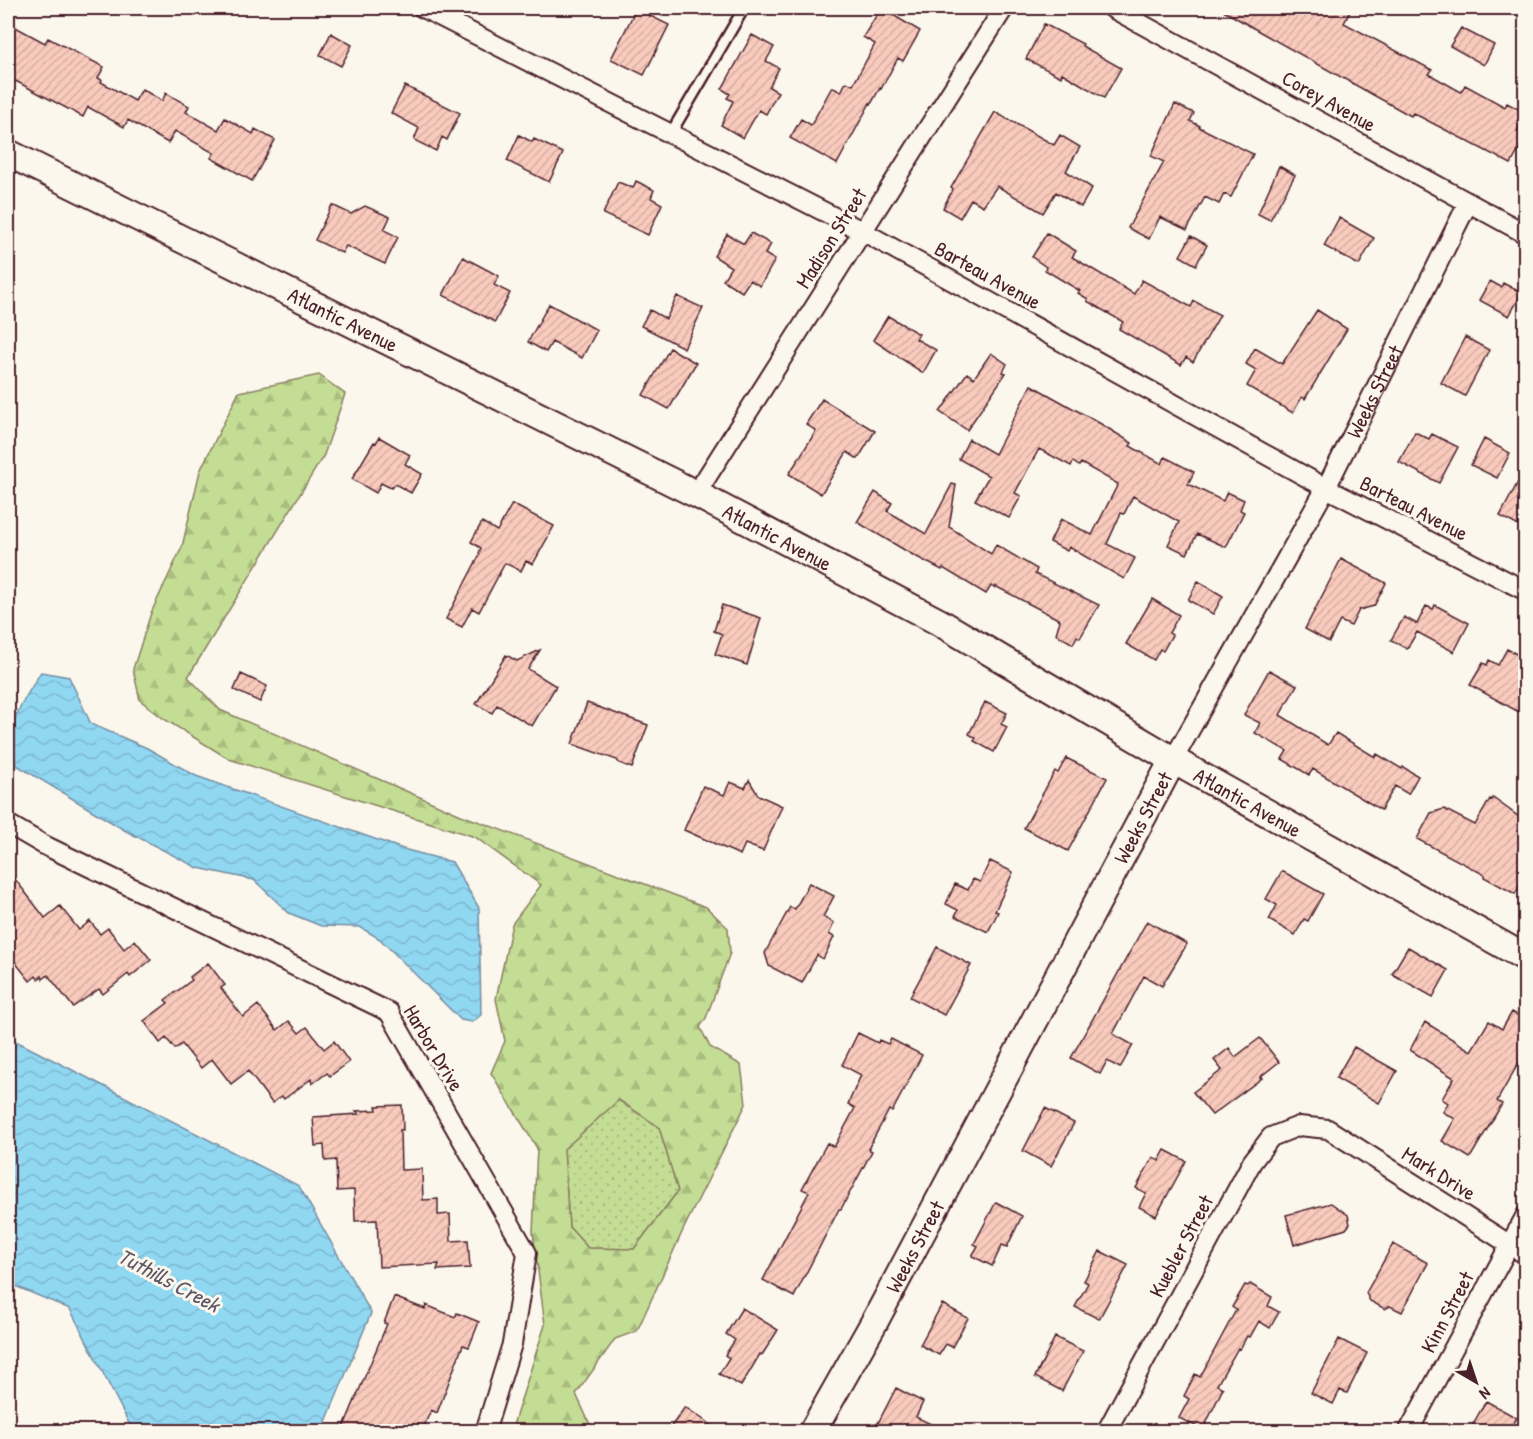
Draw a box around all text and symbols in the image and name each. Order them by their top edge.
street label: Corey Avenue [1277,63,1381,139]
street label: Madison Street [789,182,874,294]
street label: Barteau Avenue [930,234,1046,316]
street label: Atlantic Avenue [283,280,403,359]
street label: Weeks Street [1339,339,1410,443]
street label: Barteau Avenue [1355,468,1473,548]
street label: Atlantic Avenue [718,496,837,578]
street label: Atlantic Avenue [1189,760,1307,844]
street label: Weeks Street [1106,766,1179,868]
street label: Harbor Drive [397,1000,471,1096]
street label: Mark Drive [1397,1139,1481,1207]
street label: Kuebler Street [1142,1189,1220,1302]
street label: Weeks Street [878,1195,951,1298]
water label: Tuthills Creek [113,1241,227,1320]
street label: Kinn Street [1413,1265,1481,1358]
north arrow [1446,1352,1506,1412]
text: N [1475,1382,1496,1405]

